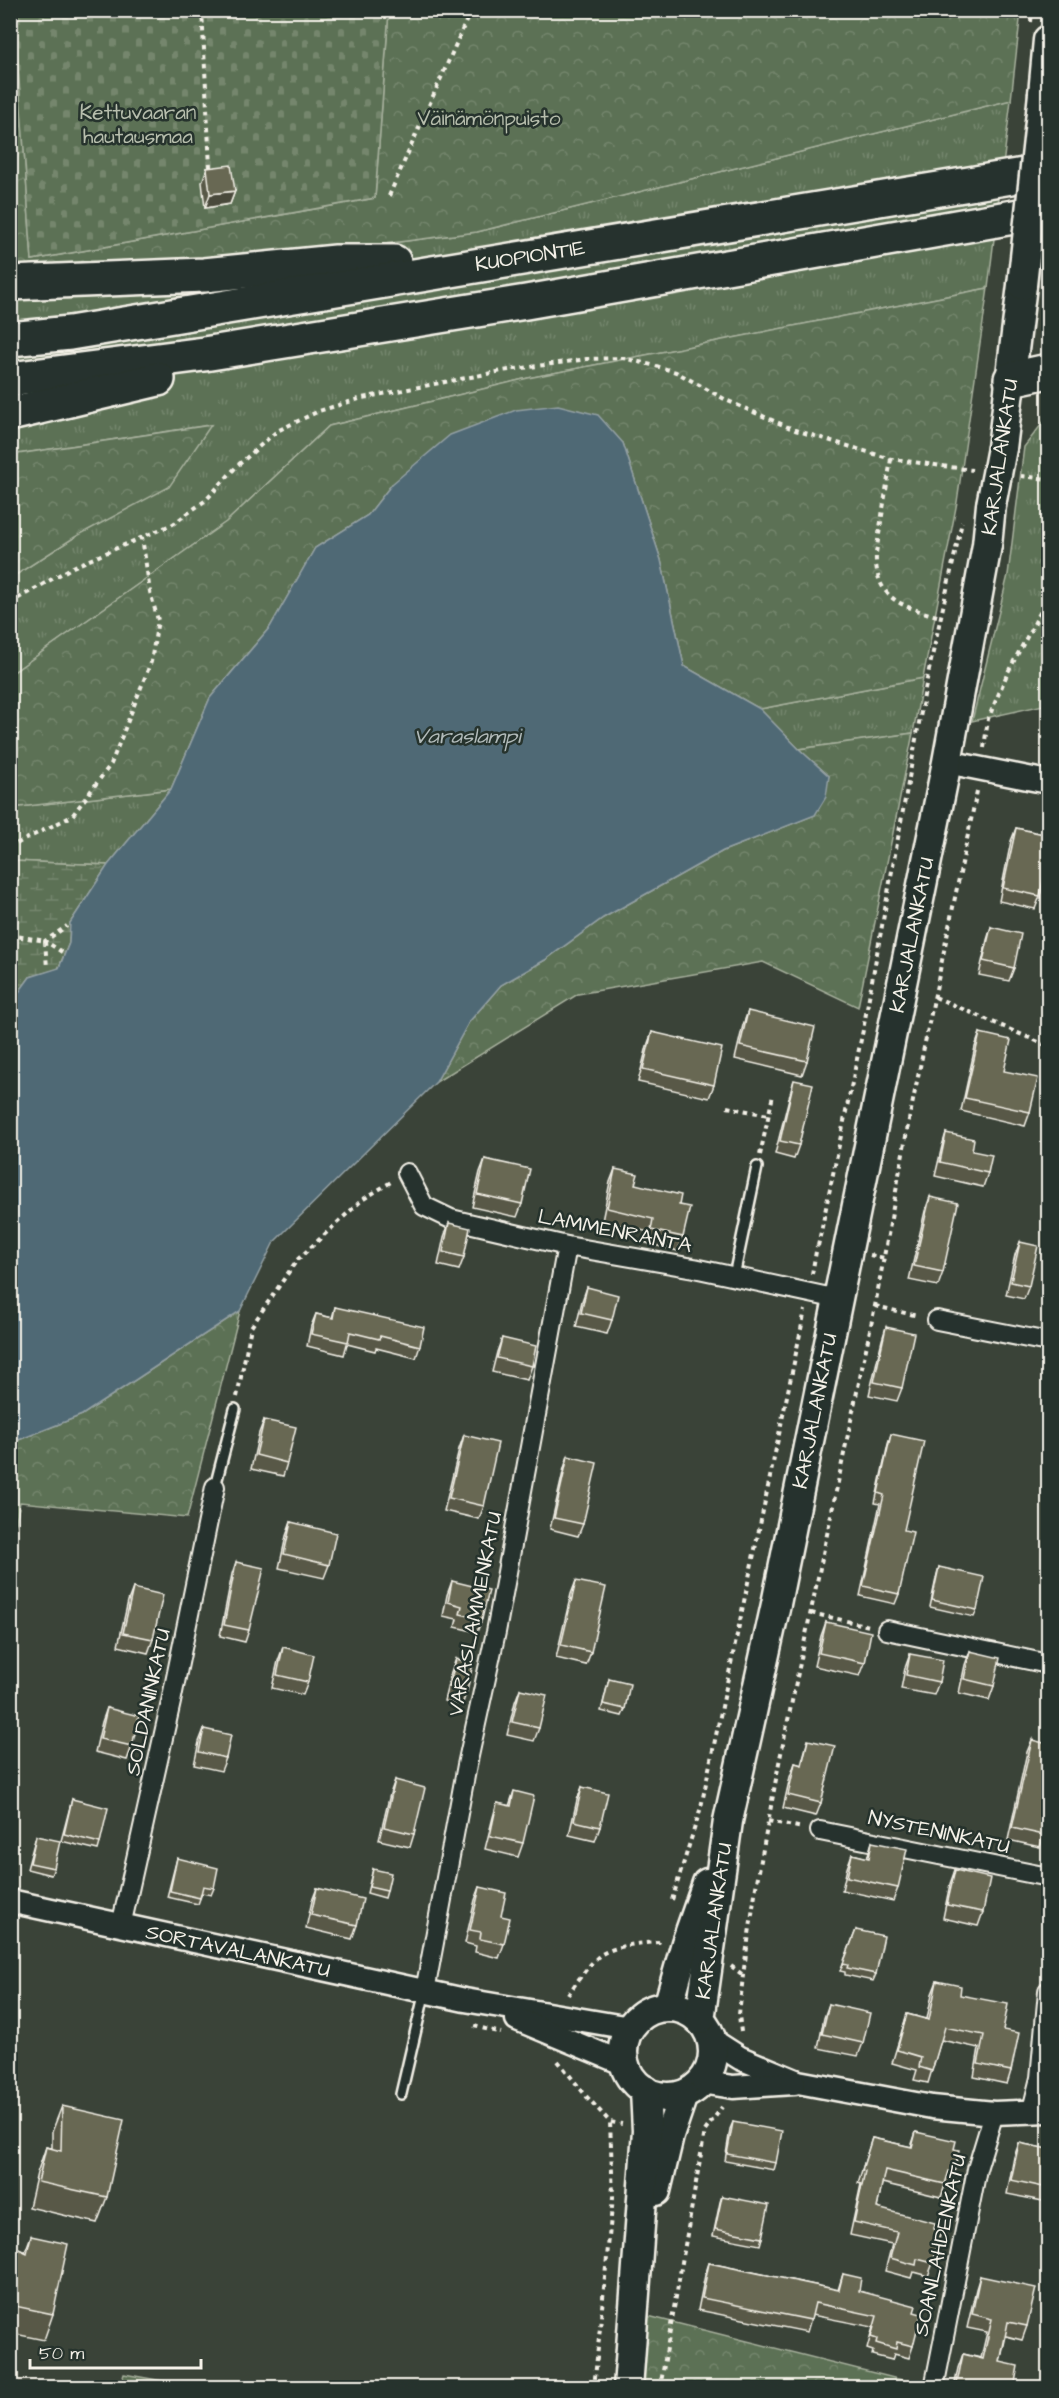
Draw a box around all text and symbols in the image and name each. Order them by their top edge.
park label: Kettuvaaran hautausmaa [80,98,196,151]
park label: Väinämönpuisto [417,104,561,134]
street label: KUOPIONTIE [473,233,588,279]
street label: KARJALANKATU [975,377,1025,537]
water label: Varaslampi [414,721,523,752]
street label: KARJALANKATU [883,855,941,1015]
street label: LAMMENRANTA [535,1202,695,1260]
street label: KARJALANKATU [786,1331,844,1491]
street label: VARASLAMMENKATU [441,1509,509,1719]
street label: SOLDANINKATU [118,1626,178,1778]
street label: NYSTENINKATU [866,1803,1012,1861]
street label: KARJALANKATU [689,1841,739,2001]
street label: SORTAVALANKATU [143,1917,333,1985]
street label: SOANLAHDENKATU [907,2151,973,2339]
scale bar [30,2332,201,2370]
text: 50 m [39,2341,84,2366]

